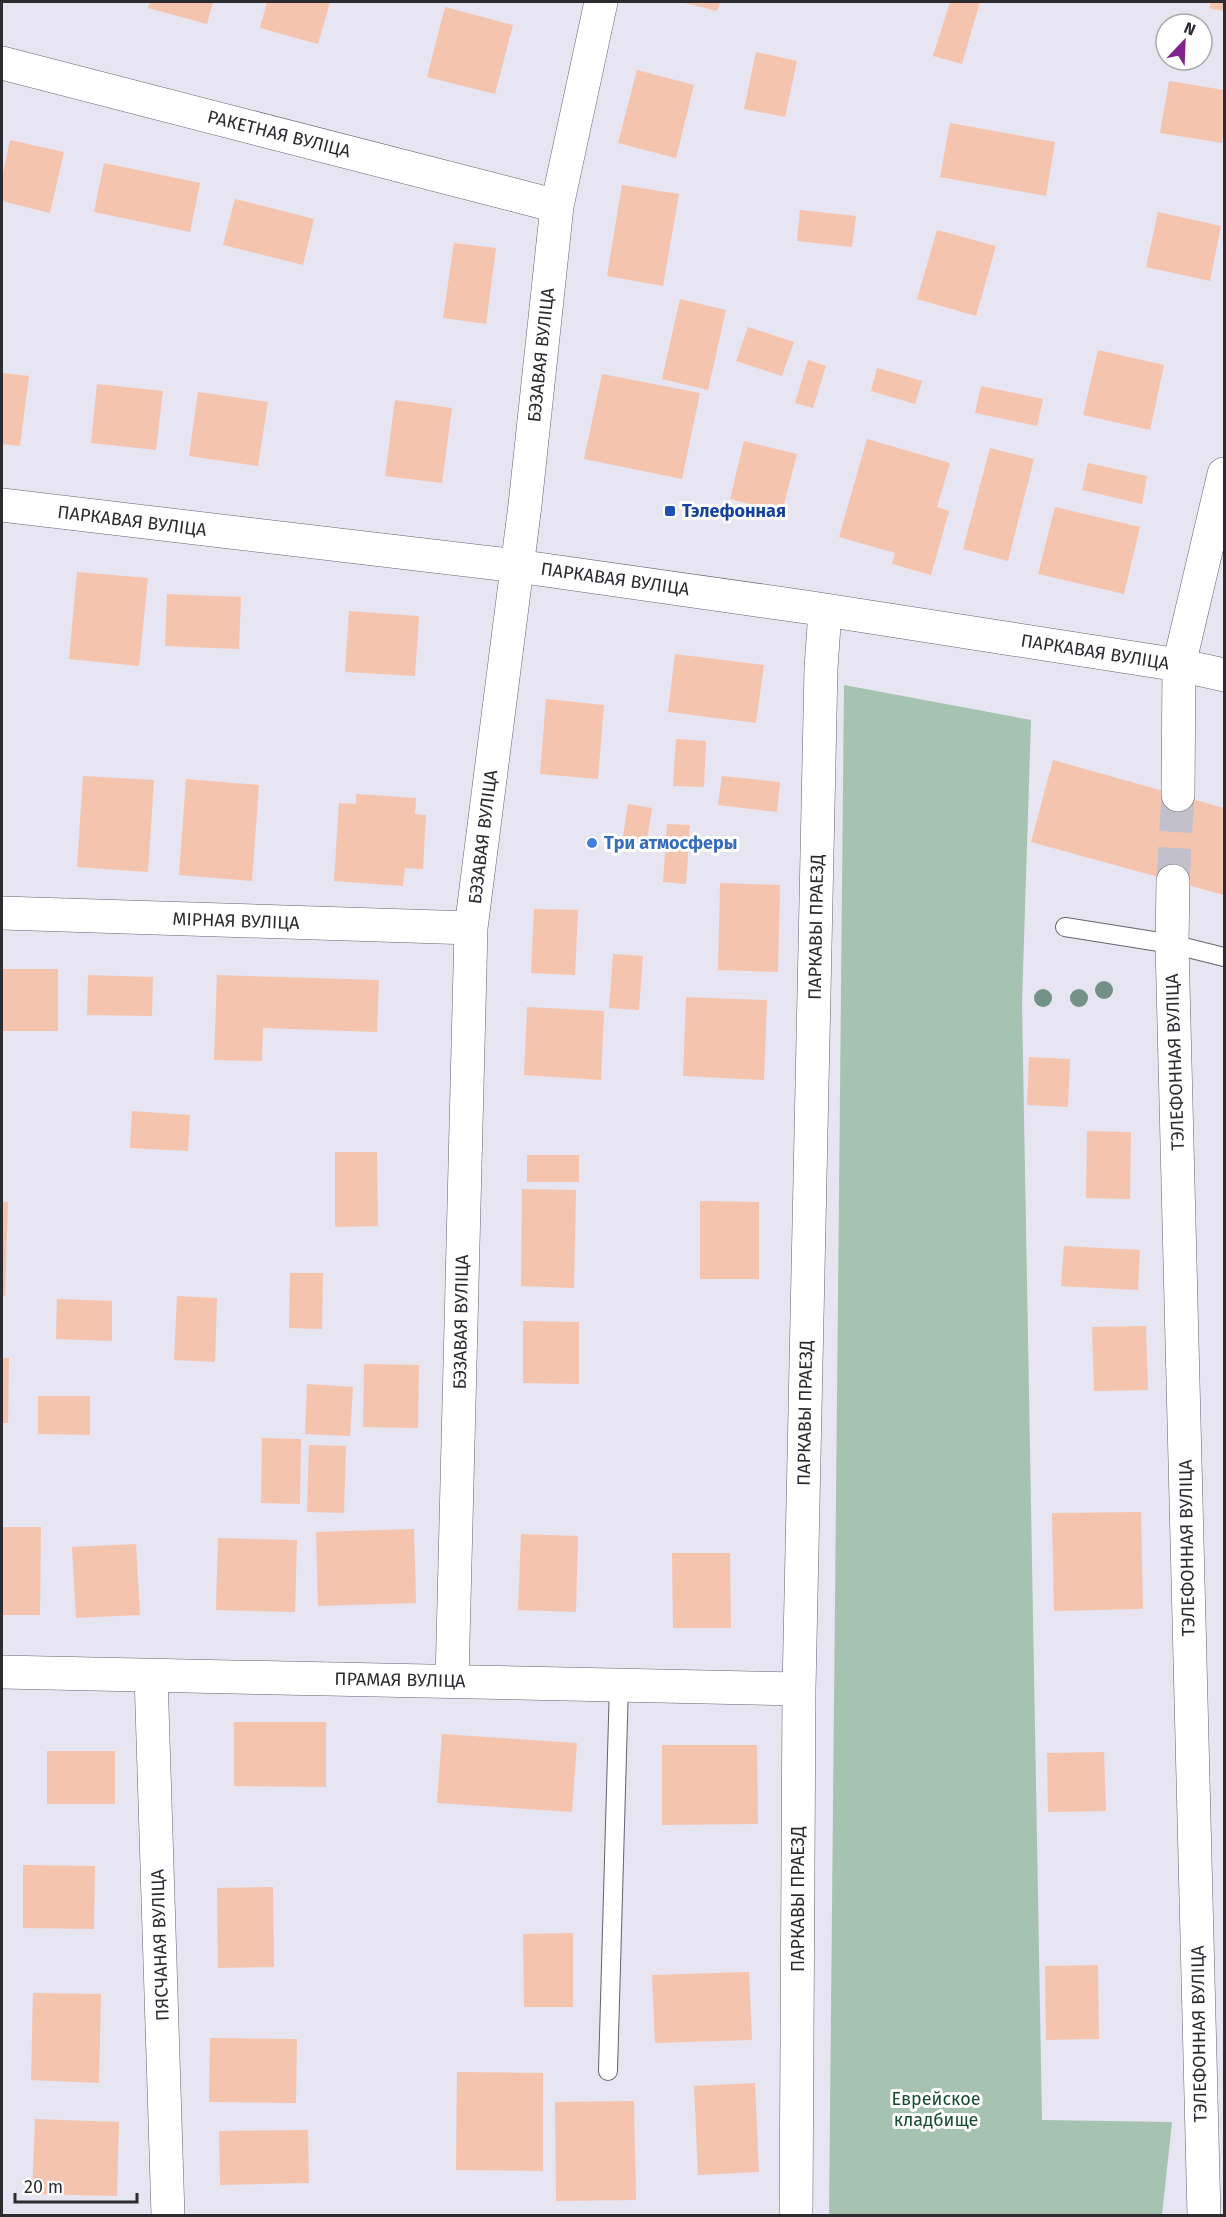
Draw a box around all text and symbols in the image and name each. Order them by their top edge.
north arrow [1154,12,1214,72]
text: N [1181,18,1198,39]
street label: РАКЕТНАЯ ВУЛІЦА [205,106,354,163]
street label: БЭЗАВАЯ ВУЛІЦА [523,286,559,423]
place label: Тэлефонная [682,500,786,522]
street label: ПАРКАВАЯ ВУЛІЦА [56,501,208,541]
marker: Тэлефонная [663,504,677,518]
street label: ПАРКАВАЯ ВУЛІЦА [539,558,691,600]
street label: ПАРКАВАЯ ВУЛІЦА [1019,629,1171,675]
street label: БЭЗАВАЯ ВУЛІЦА [464,768,502,905]
place label: Три атмосферы [604,832,737,854]
marker: Три атмосферы [585,836,599,850]
street label: ПАРКАВЫ ПРАЕЗД [804,854,828,1000]
street label: МІРНАЯ ВУЛІЦА [172,908,301,934]
street label: ТЭЛЕФОННАЯ ВУЛІЦА [1161,973,1189,1151]
street label: БЭЗАВАЯ ВУЛІЦА [449,1254,473,1390]
street label: ПАРКАВЫ ПРАЕЗД [793,1340,817,1486]
street label: ТЭЛЕФОННАЯ ВУЛІЦА [1174,1459,1200,1637]
street label: ПРАМАЯ ВУЛІЦА [334,1668,466,1692]
street label: ПАРКАВЫ ПРАЕЗД [787,1826,809,1972]
street label: ПЯСЧАНАЯ ВУЛІЦА [146,1868,174,2021]
street label: ТЭЛЕФОННАЯ ВУЛІЦА [1186,1945,1212,2123]
park label: Еврейское кладбище [891,2088,981,2131]
scale bar [15,2166,136,2204]
text: 20 m [24,2176,63,2198]

